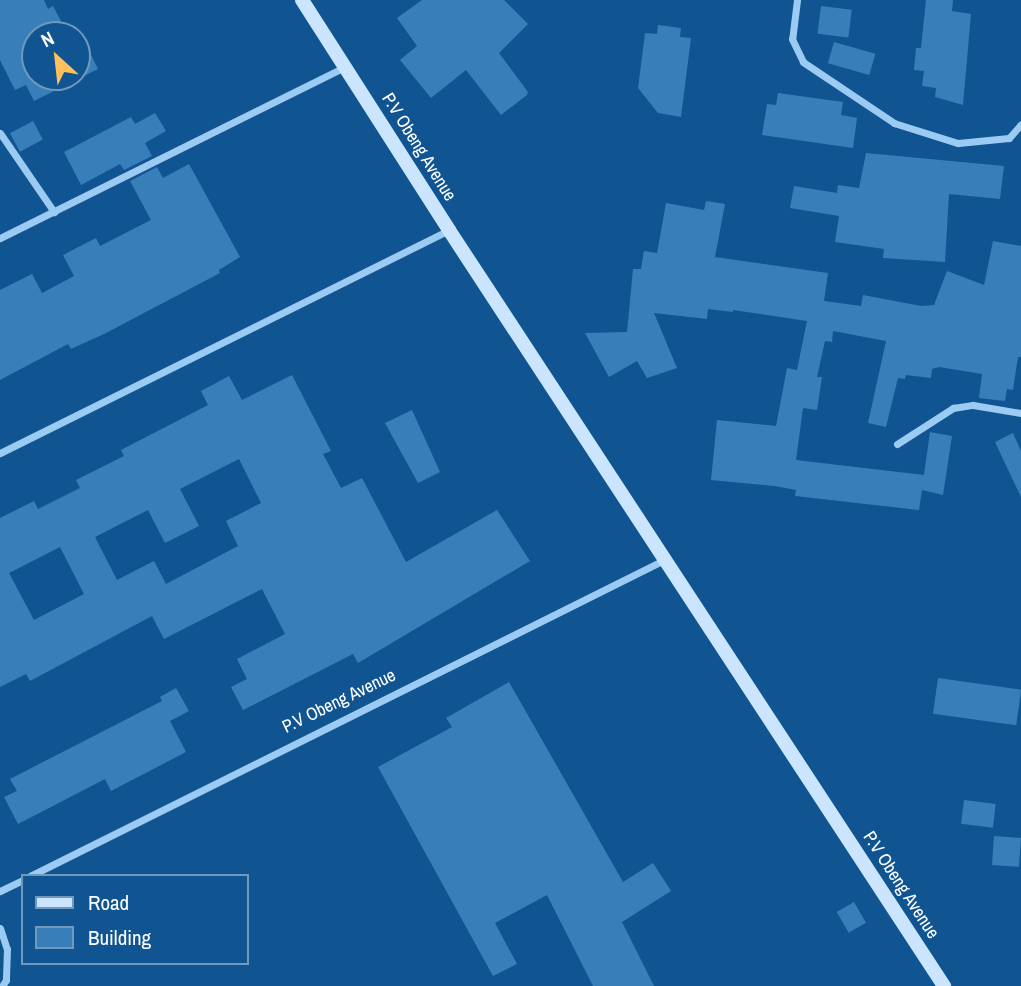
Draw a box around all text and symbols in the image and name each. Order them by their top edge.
north arrow [21,21,91,91]
text: N [36,25,58,53]
street label: P.V Obeng Avenue [377,89,461,205]
street label: P.V Obeng Avenue [278,664,400,738]
street label: P.V Obeng Avenue [858,827,944,943]
legend [21,874,248,965]
text: Road [88,888,129,917]
text: Building [88,923,151,952]

